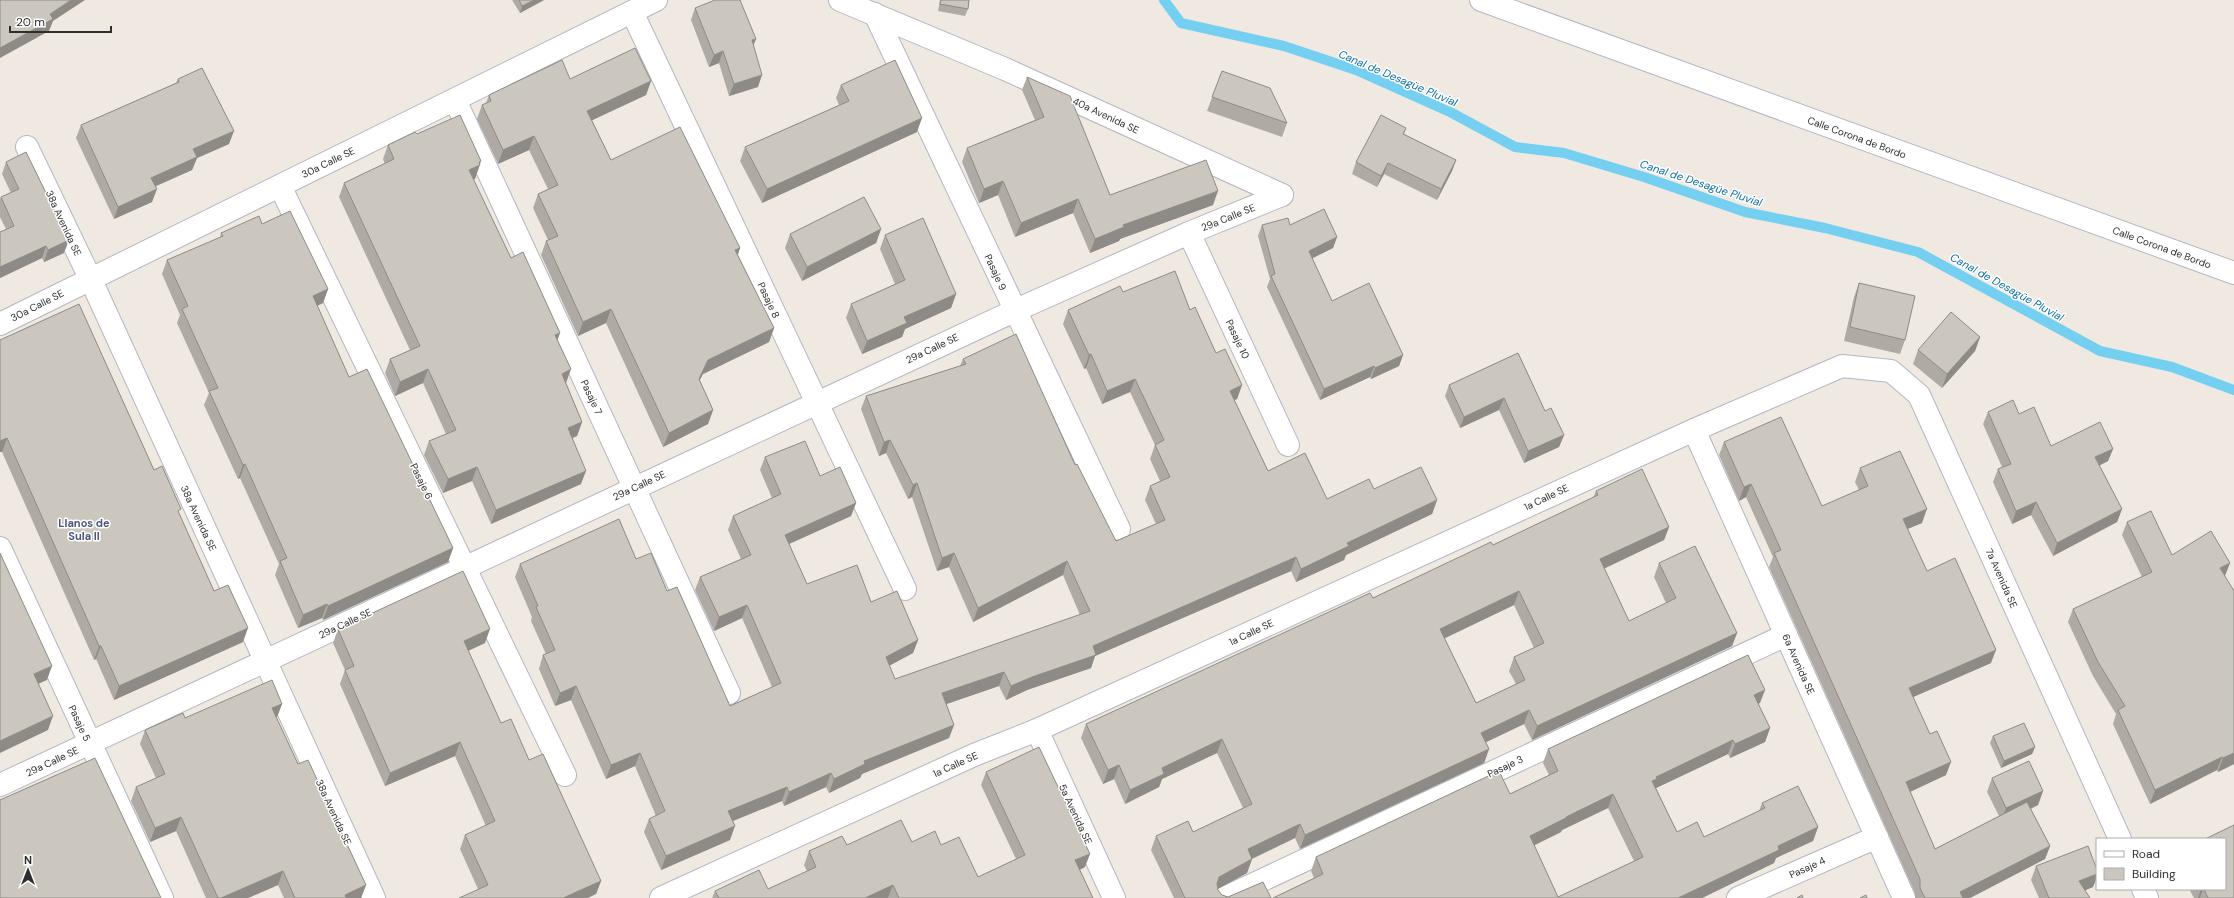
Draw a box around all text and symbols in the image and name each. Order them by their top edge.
scale bar [10,8,111,34]
text: 20 m [16,14,45,30]
water label: Canal de Desagüe Pluvial [1336,47,1460,110]
street label: 40a Avenida SE [1070,94,1141,137]
street label: Calle Corona de Bordo [1806,114,1908,161]
street label: 30a Calle SE [299,144,357,181]
water label: Canal de Desagüe Pluvial [1638,157,1764,210]
street label: 38a Avenida SE [43,188,85,258]
street label: 29a Calle SE [1199,201,1257,234]
street label: Calle Corona de Bordo [2111,224,2213,271]
water label: Canal de Desagüe Pluvial [1948,250,2067,324]
street label: Pasaje 9 [982,252,1010,292]
street label: Pasaje 8 [755,280,783,320]
street label: 30a Calle SE [9,286,66,324]
street label: Pasaje 10 [1223,317,1252,361]
street label: 29a Calle SE [904,330,961,366]
street label: Pasaje 7 [578,377,605,417]
street label: Pasaje 6 [407,461,436,501]
street label: 29a Calle SE [611,467,668,503]
street label: 1a Calle SE [1522,481,1571,514]
street label: 38a Avenida SE [178,483,220,553]
district label: Llanos de Sula II [58,516,110,543]
street label: 7a Avenida SE [1983,546,2021,610]
street label: 29a Calle SE [317,605,374,641]
street label: 1a Calle SE [1227,616,1276,649]
street label: 6a Avenida SE [1779,632,1818,697]
street label: Pasaje 5 [66,703,94,743]
street label: 29a Calle SE [24,743,81,779]
street label: 1a Calle SE [931,749,980,780]
street label: Pasaje 3 [1485,752,1525,780]
street label: 38a Avenida SE [313,777,355,847]
street label: 5a Avenida SE [1056,782,1095,847]
legend [2096,838,2226,890]
text: Road [2132,846,2160,862]
north arrow [8,850,48,890]
text: N [24,853,32,867]
street label: Pasaje 4 [1787,854,1827,881]
text: Building [2132,866,2176,882]

